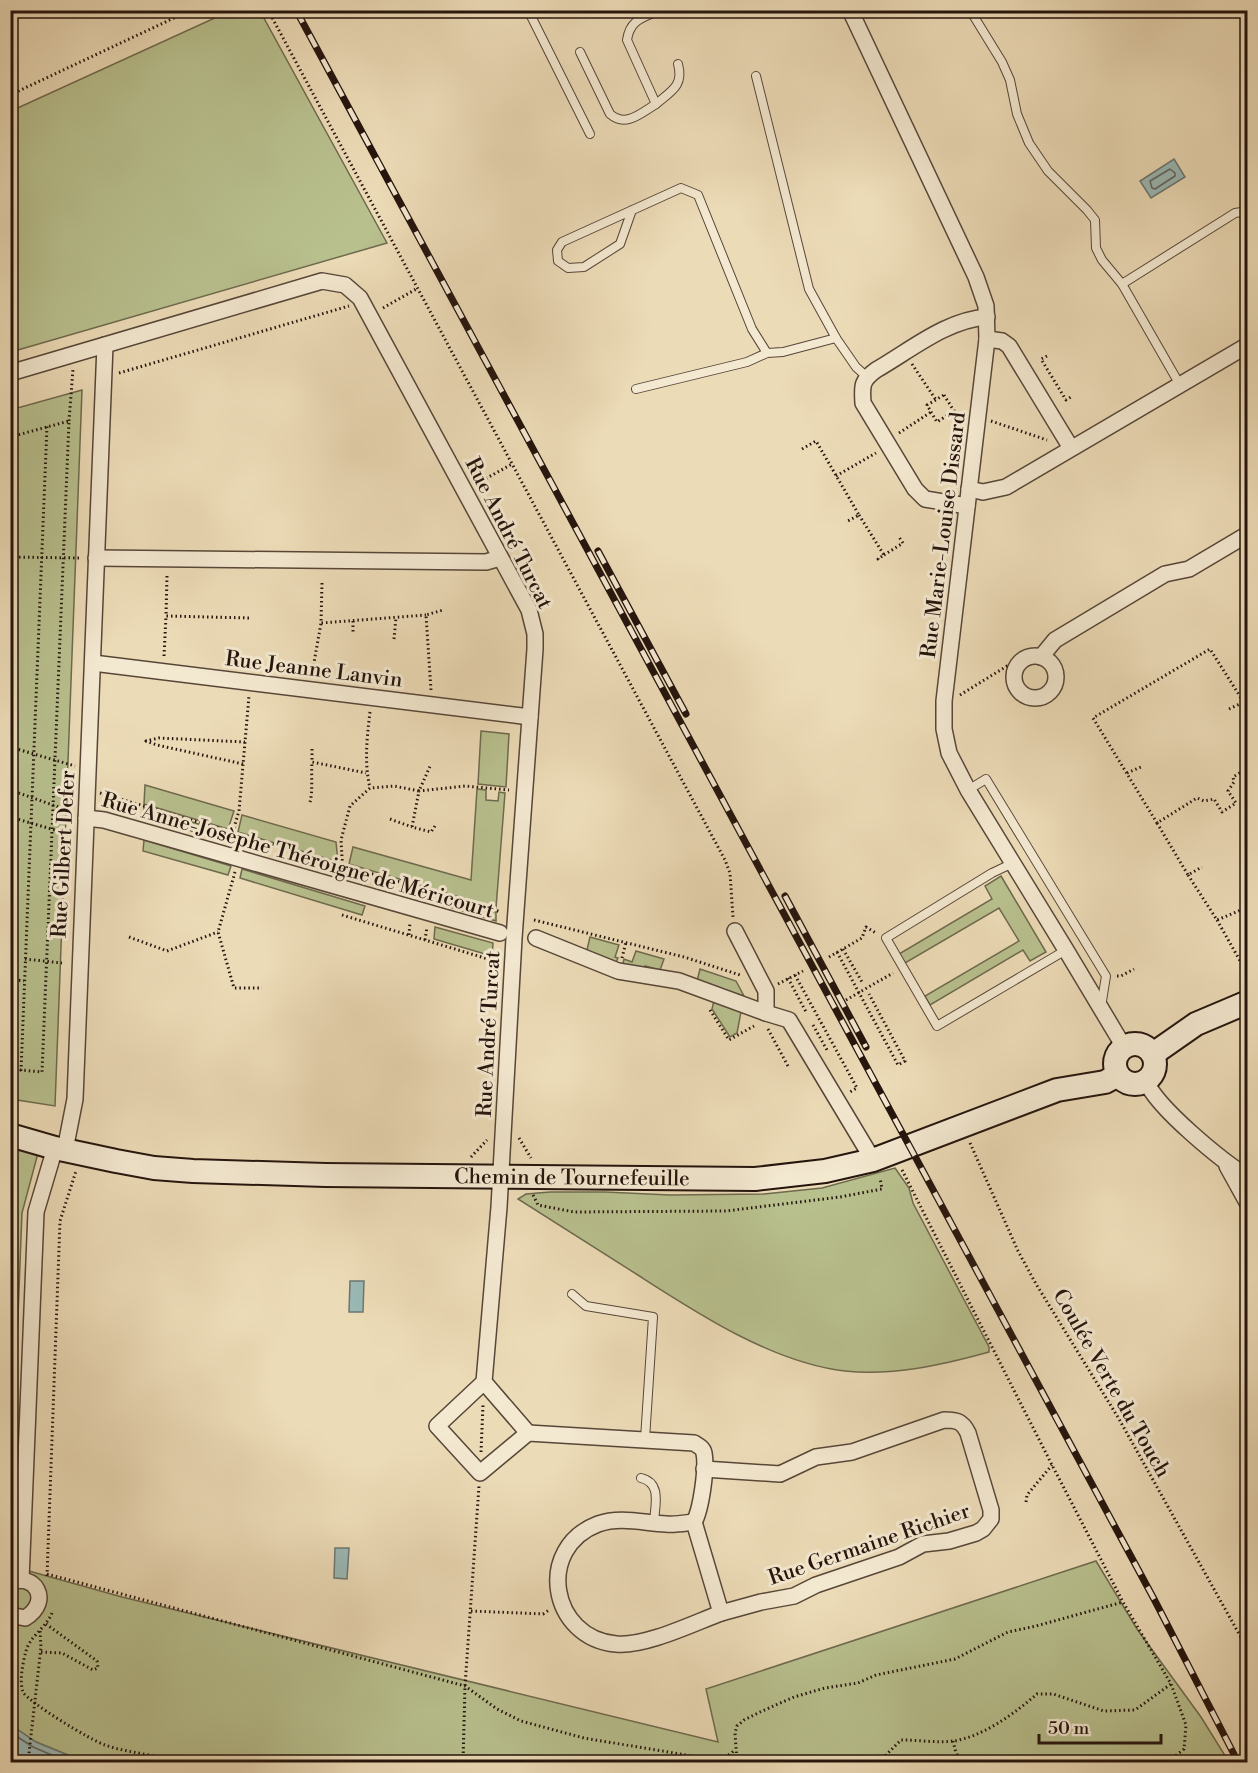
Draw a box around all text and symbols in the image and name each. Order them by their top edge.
street label: Rue Marie-Louise Dissard [916,411,972,660]
street label: Rue André Turcat [459,453,558,614]
street label: Rue Jeanne Lanvin [224,646,404,694]
street label: Rue Gilbert Defer [47,770,81,939]
street label: Rue Anne-Josèphe Théroigne de Méricourt [99,787,497,925]
street label: Rue André Turcat [472,950,506,1118]
street label: Chemin de Tournefeuille [454,1164,690,1192]
street label: Coulée Verte du Touch [1047,1285,1176,1483]
street label: Rue Germaine Richier [765,1498,973,1592]
scale bar [1039,1707,1160,1745]
text: 50 m [1048,1717,1090,1740]

